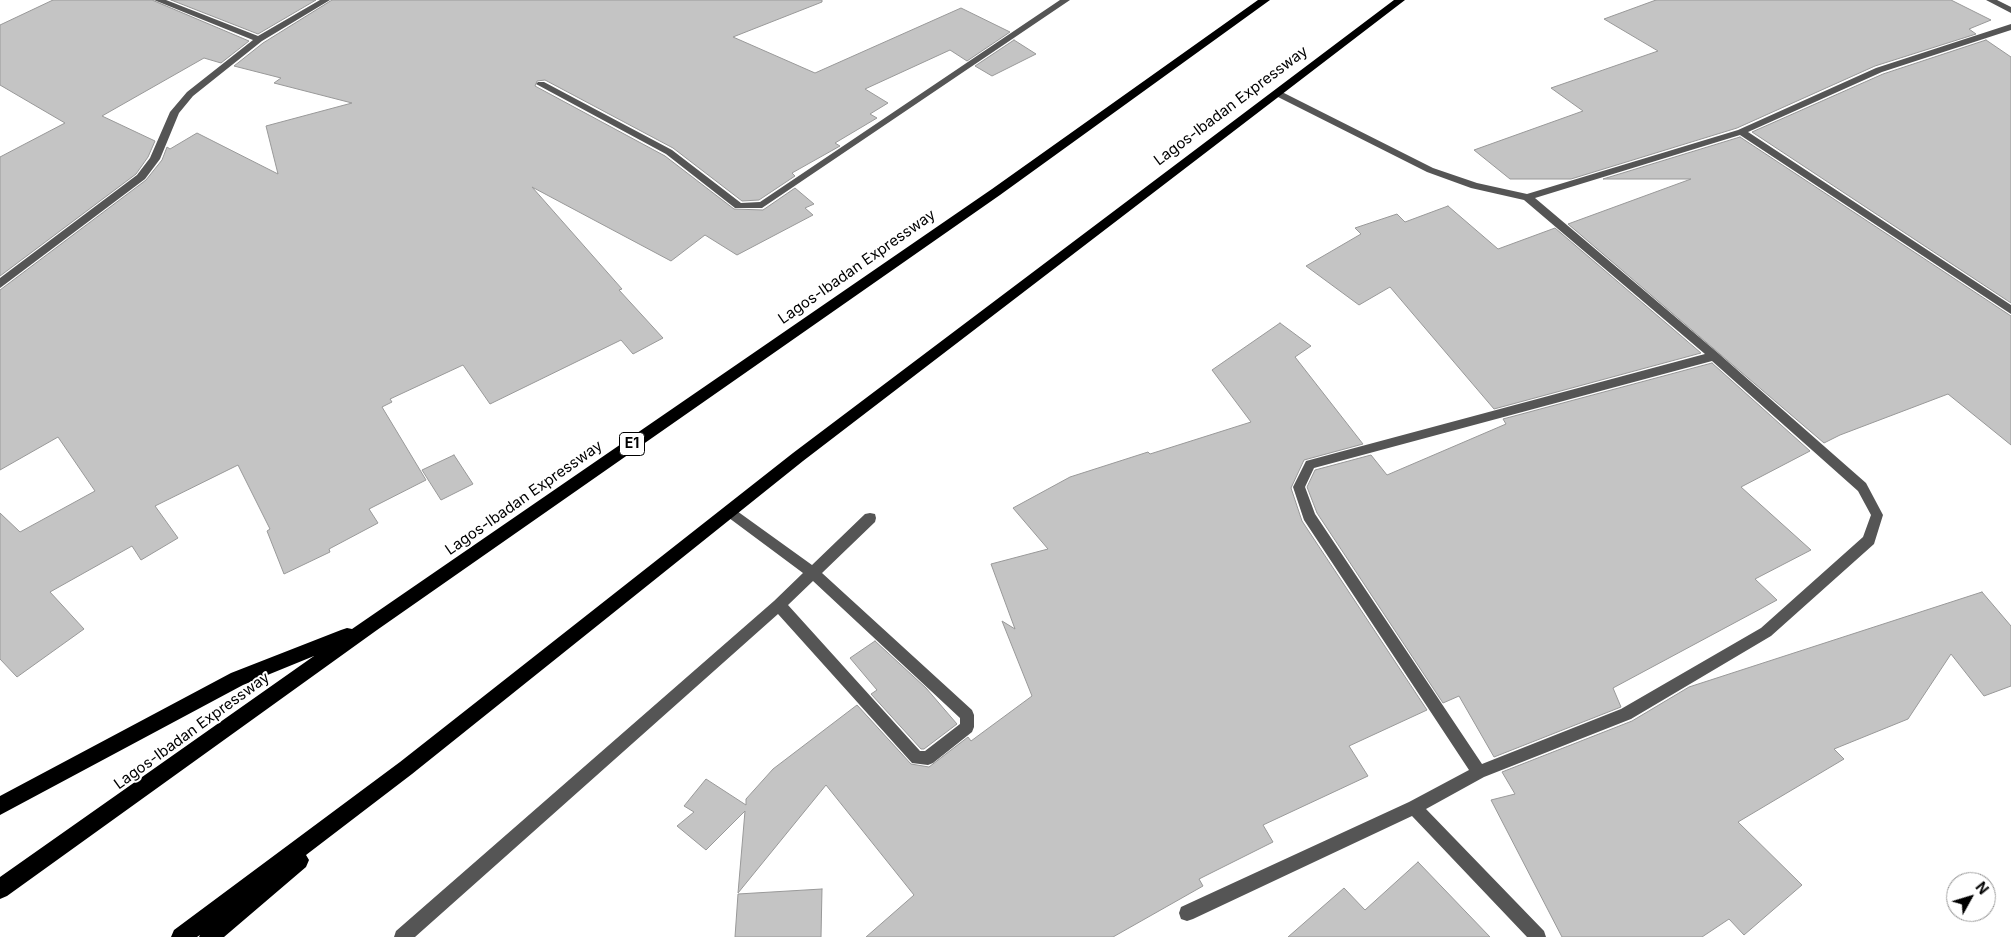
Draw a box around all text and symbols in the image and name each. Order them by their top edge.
street label: Lagos-Ibadan Expressway [1151,42,1311,170]
street label: Lagos-Ibadan Expressway [775,206,939,328]
road number: E1 [620,432,644,456]
street label: Lagos-Ibadan Expressway [442,437,606,559]
street label: Lagos-Ibadan Expressway [111,669,273,793]
north arrow [1946,872,1996,922]
text: N [1972,878,1992,897]

